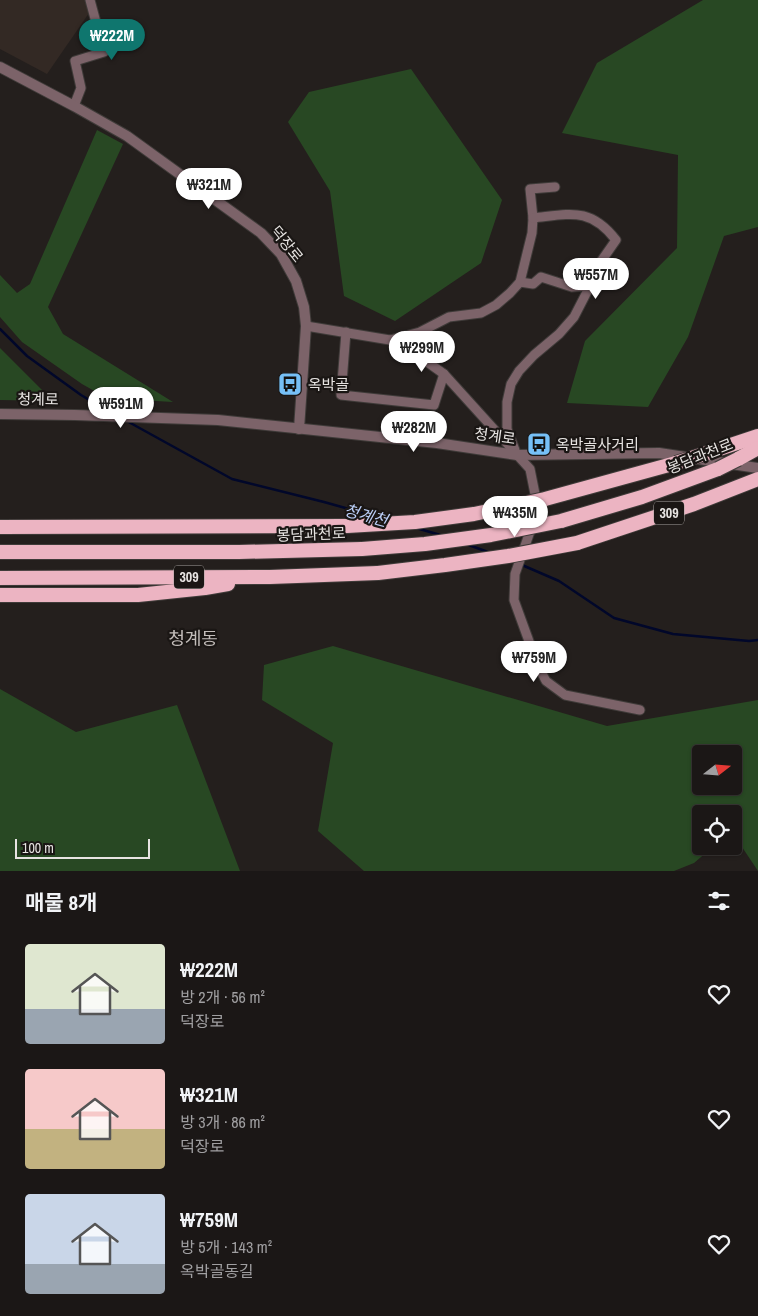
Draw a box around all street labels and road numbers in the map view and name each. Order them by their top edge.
street label: 덕장로 [266,221,308,267]
street label: 청계로 [17,388,59,410]
street label: 청계로 [473,423,517,449]
street label: 봉담과천로 [664,433,736,479]
road number: 309 [654,502,684,524]
street label: 봉담과천로 [276,522,346,546]
road number: 309 [174,566,204,588]

